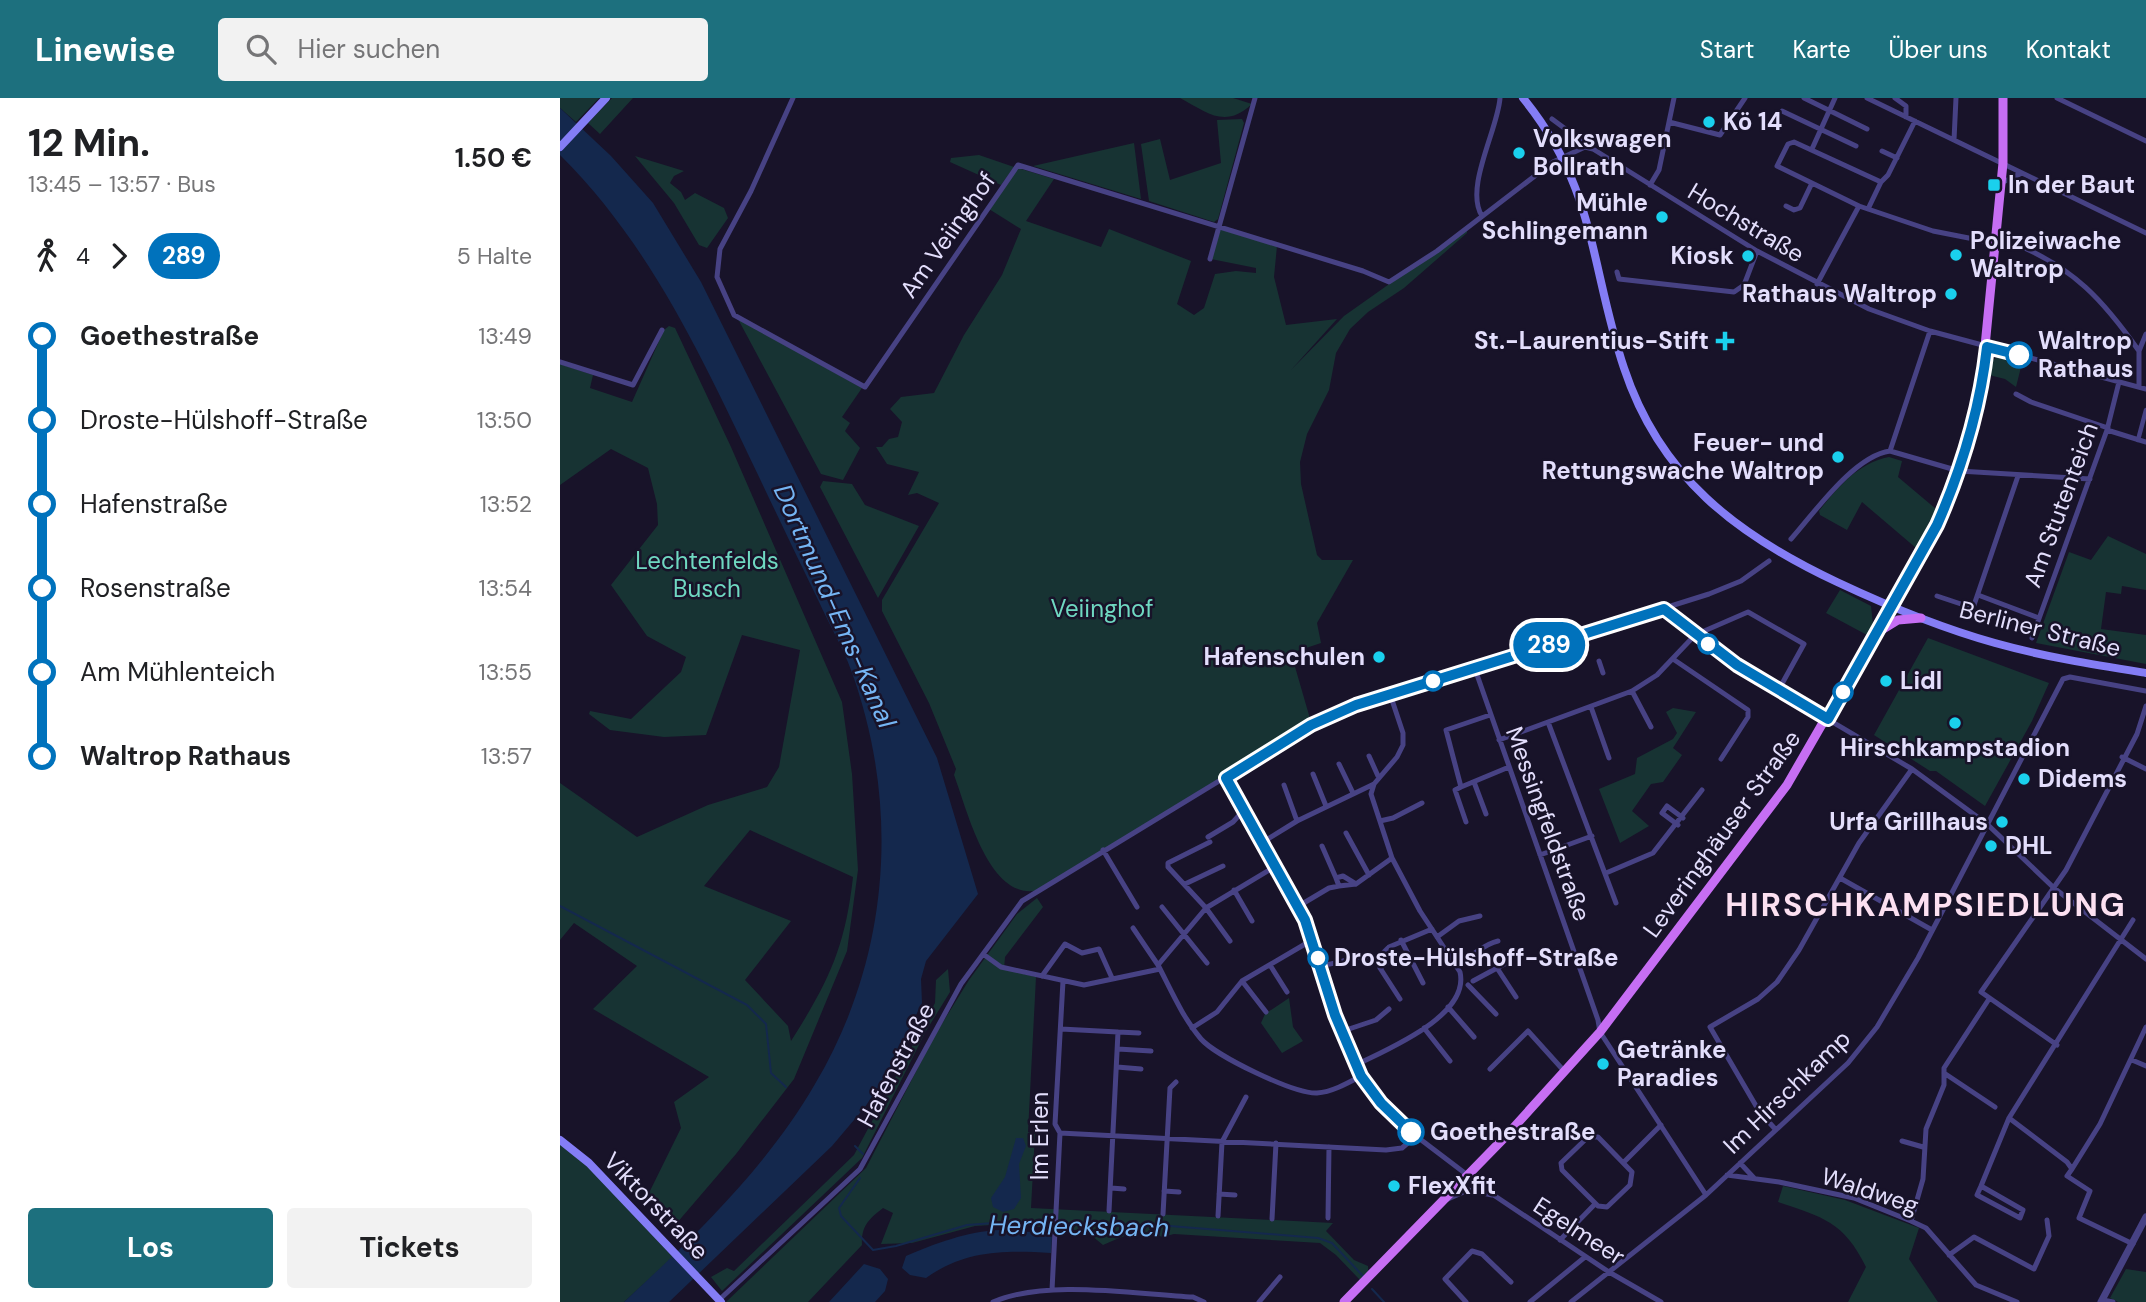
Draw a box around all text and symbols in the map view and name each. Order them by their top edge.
search box [218,18,708,81]
text: Linewise [35,28,176,71]
icon: search [242,30,280,68]
text: Hier suchen [298,32,440,66]
text: Start [1700,34,1754,65]
text: Karte [1792,34,1851,65]
text: Über uns [1889,34,1988,65]
text: Kontakt [2026,34,2111,65]
place label: Kö 14 [1723,106,1782,137]
marker: Kö 14 [1701,114,1717,130]
text: 12 Min. [28,118,150,168]
place label: Volkswagen Bollrath [1533,123,1671,182]
text: 1.50 € [455,141,532,175]
marker: Volkswagen Bollrath [1511,145,1527,161]
street label: Am Veiinghof [893,166,1002,304]
text: 13:45 – 13:57 · Bus [28,169,216,199]
place label: In der Baut [2008,169,2135,200]
street label: Hochstraße [1682,176,1810,269]
marker: In der Baut [1986,177,2002,193]
place label: Mühle Schlingemann [1482,187,1648,246]
marker: Mühle Schlingemann [1654,209,1670,225]
place label: Polizeiwache Waltrop [1970,225,2122,284]
icon: walk [28,237,66,275]
icon: forward [100,237,138,275]
text: 289 [162,240,206,271]
place label: Kiosk [1670,240,1734,271]
text: 4 [76,241,90,271]
text: 5 Halte [457,241,532,271]
marker: Polizeiwache Waltrop [1948,247,1964,263]
marker: Kiosk [1740,248,1756,264]
place label: Rathaus Waltrop [1742,278,1937,309]
marker: Rathaus Waltrop [1943,286,1959,302]
text: Goethestraße [80,319,259,353]
text: 13:49 [478,321,532,351]
place label: St.-Laurentius-Stift [1474,325,1709,356]
place label: Waltrop Rathaus [2038,325,2133,384]
marker: St.-Laurentius-Stift [1715,331,1735,351]
marker: Waltrop Rathaus [2006,342,2032,368]
text: Droste-Hülshoff-Straße [80,403,368,437]
text: 13:50 [477,405,532,435]
street label: Am Stutenteich [2016,418,2105,592]
place label: Feuer- und Rettungswache Waltrop [1542,427,1824,486]
marker: Feuer- und Rettungswache Waltrop [1830,449,1846,465]
water label: Dortmund-Ems-Kanal [766,479,905,734]
text: Hafenstraße [80,487,228,521]
text: 13:52 [480,489,532,519]
park label: Lechtenfelds Busch [635,545,779,604]
text: Rosenstraße [80,571,231,605]
text: 13:54 [479,573,532,603]
park label: Veiinghof [1050,593,1154,624]
street label: Berliner Straße [1956,593,2124,664]
line badge: 289 [1509,622,1589,668]
text: 289 [1527,629,1571,660]
unlabelled marker [1698,634,1718,654]
place label: Hafenschulen [1204,641,1365,672]
marker: Hafenschulen [1371,649,1387,665]
text: Am Mühlenteich [80,655,275,689]
text: 13:55 [479,657,532,687]
place label: Lidl [1900,665,1942,696]
unlabelled marker [1423,671,1443,691]
marker: Lidl [1878,673,1894,689]
unlabelled marker [1833,682,1853,702]
marker: Hirschkampstadion [1947,715,1963,731]
street label: Messingfeldstraße [1499,722,1598,925]
street label: Leveringhäuser Straße [1636,724,1807,943]
place label: Hirschkampstadion [1840,732,2070,763]
text: Waltrop Rathaus [80,739,291,773]
text: 13:57 [481,741,532,771]
place label: Didems [2038,763,2127,794]
marker: Didems [2016,771,2032,787]
place label: Urfa Grillhaus [1829,806,1988,837]
marker: Urfa Grillhaus [1994,814,2010,830]
place label: DHL [2005,830,2053,861]
marker: DHL [1983,838,1999,854]
district label: HIRSCHKAMPSIEDLUNG [1725,884,2127,926]
place label: Droste-Hülshoff-Straße [1334,942,1618,973]
marker: Droste-Hülshoff-Straße [1308,948,1328,968]
street label: Hafenstraße [850,997,941,1132]
street label: Im Hirschkamp [1716,1023,1857,1160]
place label: Getränke Paradies [1617,1034,1726,1093]
marker: Getränke Paradies [1595,1056,1611,1072]
street label: Im Erlen [1024,1092,1055,1180]
place label: Goethestraße [1430,1116,1595,1147]
marker: Goethestraße [1398,1119,1424,1145]
street label: Viktorstraße [597,1145,715,1266]
street label: Waldweg [1818,1160,1923,1221]
place label: FlexXfit [1408,1170,1496,1201]
marker: FlexXfit [1386,1178,1402,1194]
street label: Egelmeer [1528,1190,1631,1272]
water label: Herdiecksbach [988,1207,1170,1245]
button: Los [28,1208,273,1288]
button: Tickets [287,1208,532,1288]

